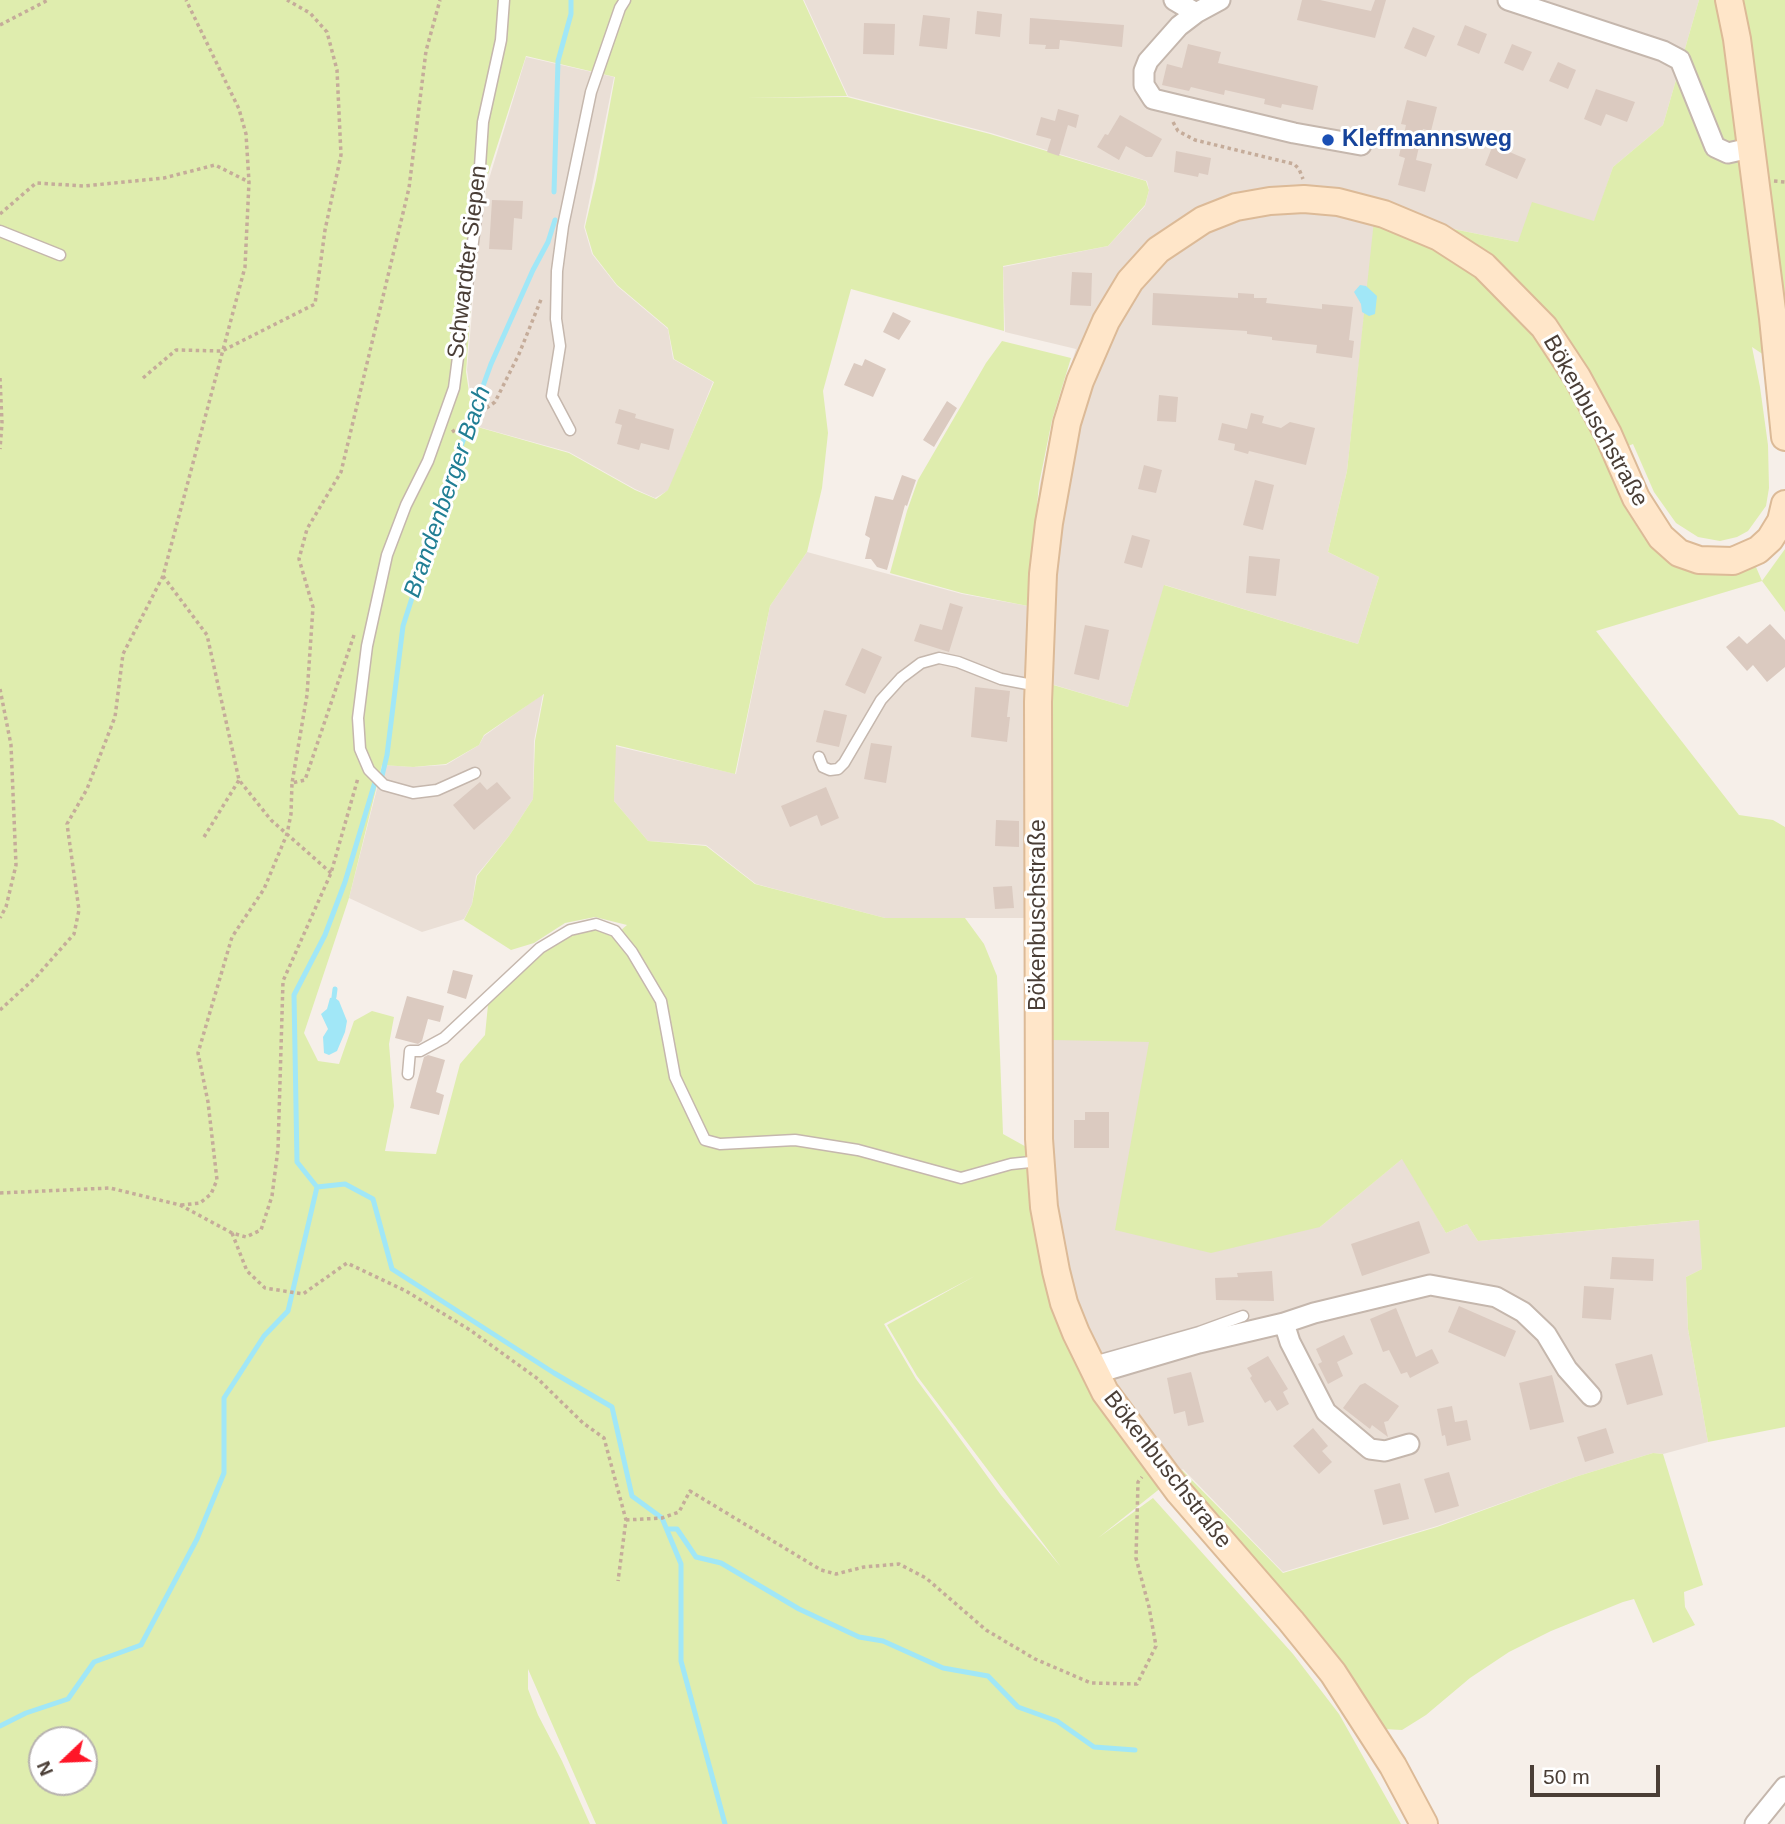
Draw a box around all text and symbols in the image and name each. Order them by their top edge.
place label: Kleffmannsweg [1342,126,1512,154]
marker: Kleffmannsweg [1320,132,1336,148]
street label: Schwardter Siepen [442,164,494,360]
street label: Bökenbuschstraße [1536,330,1654,512]
water label: Brandenberger Bach [398,383,498,601]
street label: Bökenbuschstraße [1025,819,1053,1011]
street label: Bökenbuschstraße [1097,1386,1237,1554]
north arrow [28,1726,98,1796]
scale bar [1533,1750,1662,1794]
text: N [33,1758,57,1779]
text: 50 m [1543,1765,1590,1788]

